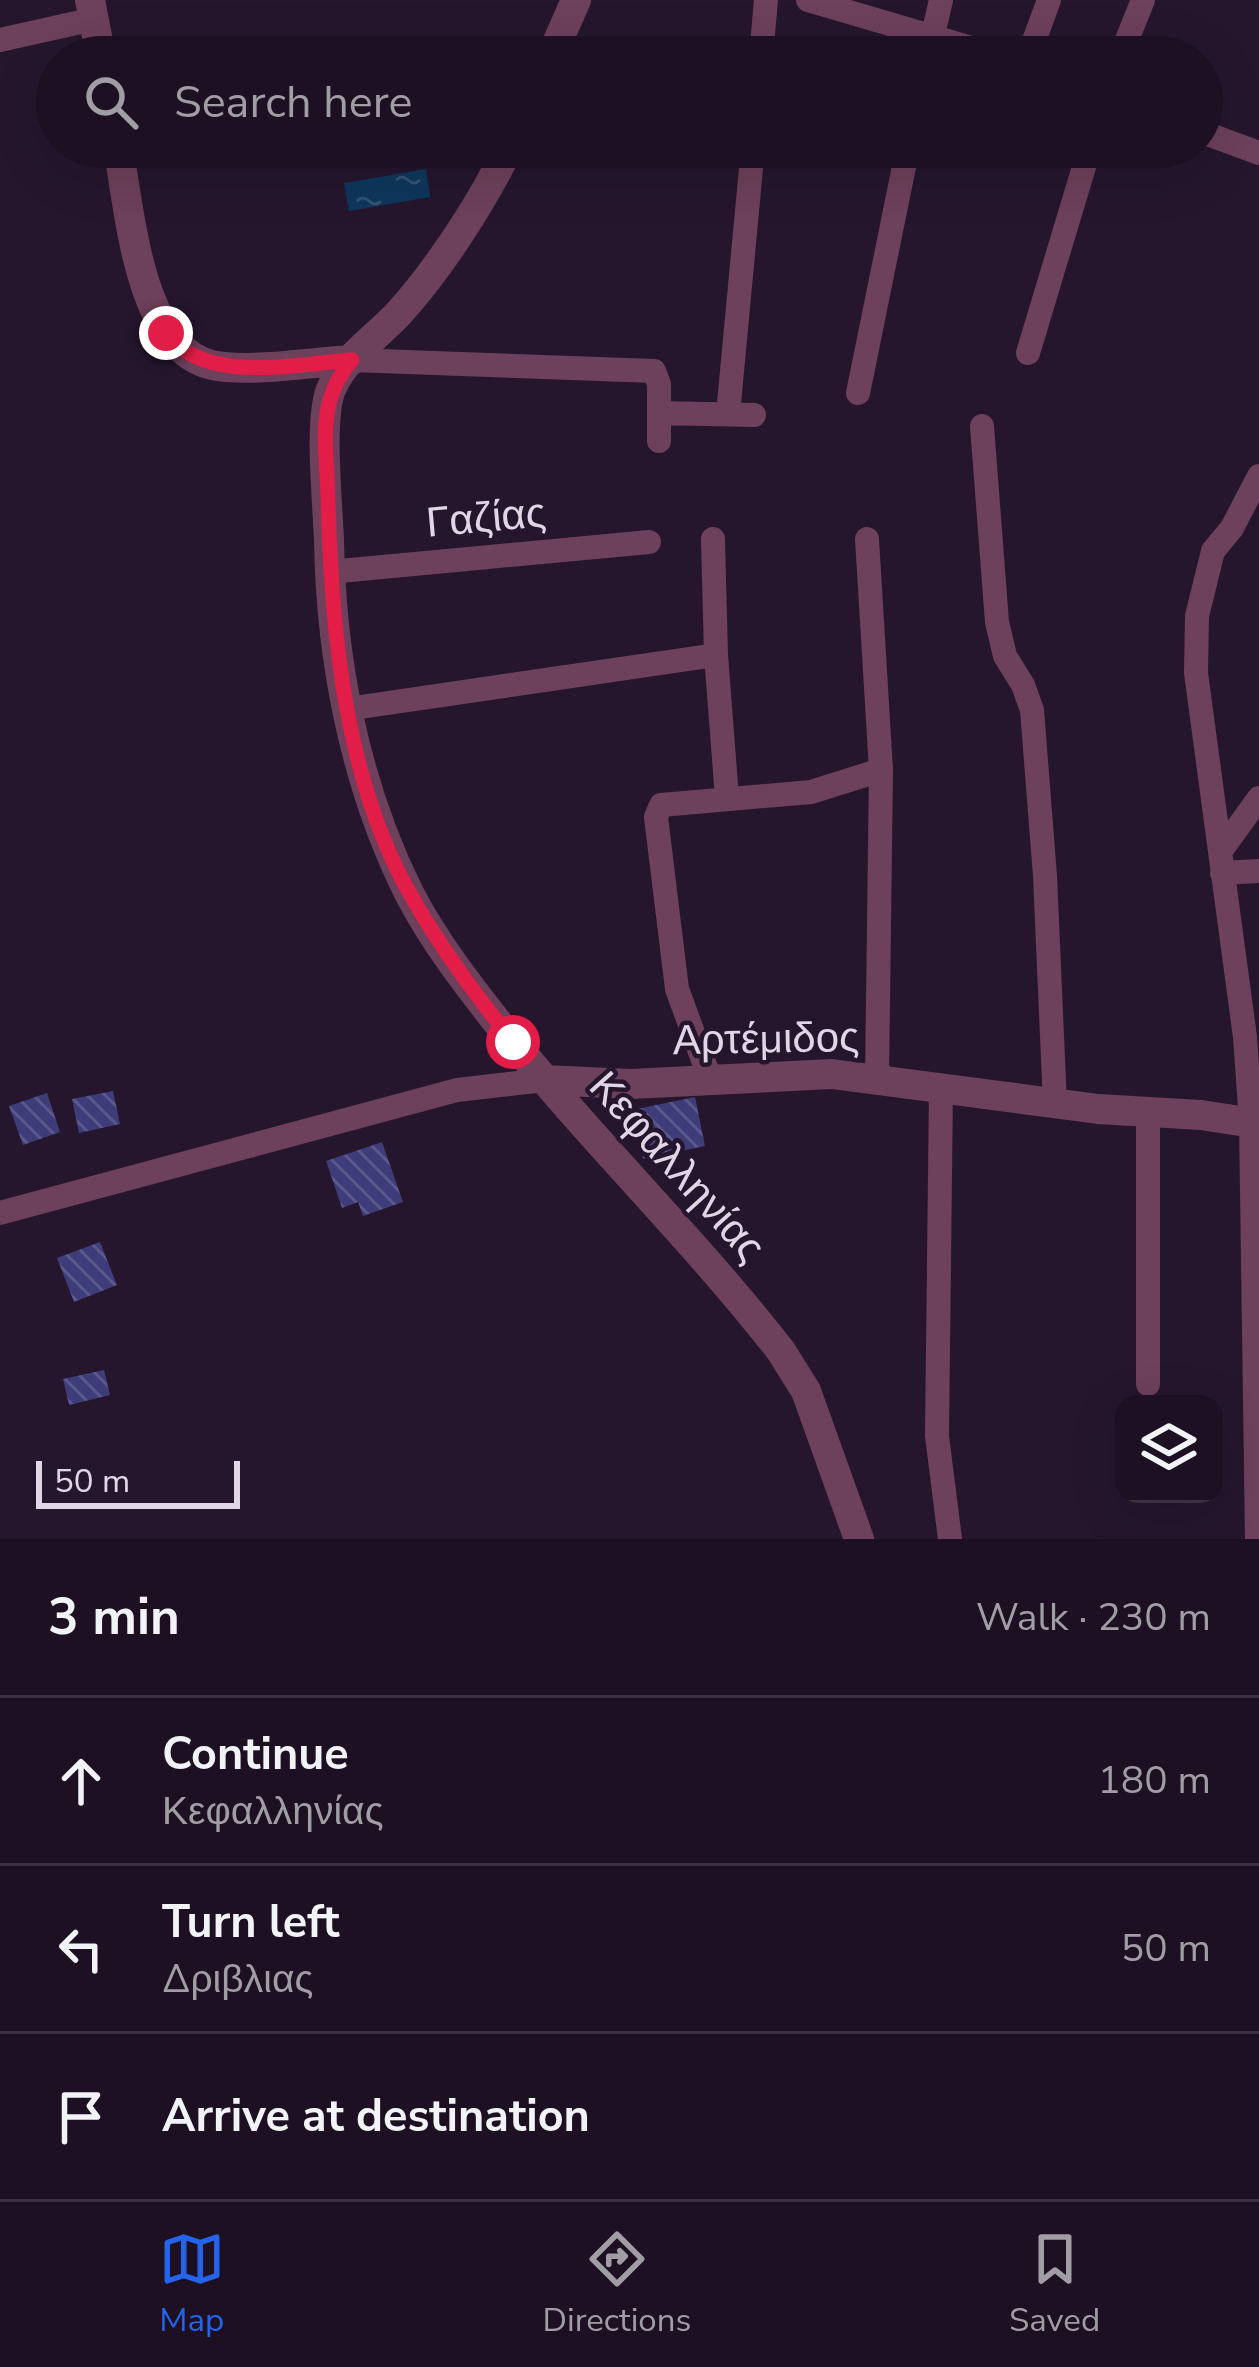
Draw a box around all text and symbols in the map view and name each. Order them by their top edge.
search box [36,36,1223,168]
icon: search [78,69,144,135]
text: Search here [174,72,413,133]
route end [139,306,193,360]
street label: Γαζίας [424,484,548,552]
street label: Αρτέμιδος [672,1009,860,1069]
route start [486,1015,540,1069]
street label: Κεφαλληνίας [576,1059,778,1275]
map controls [1115,1395,1223,1503]
button: layers [1115,1395,1223,1503]
scale bar [36,1455,240,1508]
text: 50 m [54,1459,130,1504]
text: 3 min [48,1582,180,1652]
text: Walk · 230 m [976,1591,1211,1644]
text: Continue [162,1724,349,1785]
icon: ahead [48,1748,114,1814]
text: 180 m [1097,1754,1211,1807]
text: Κεφαλληνίας [162,1785,383,1838]
text: Turn left [162,1892,340,1953]
icon: left [48,1916,114,1982]
text: 50 m [1121,1922,1211,1975]
text: Δριβλιας [162,1953,313,2006]
icon: arrive [48,2084,114,2150]
text: Arrive at destination [162,2086,590,2147]
tab: Map [159,2226,225,2343]
tab: Directions [543,2226,691,2343]
tab: Saved [1009,2226,1100,2343]

